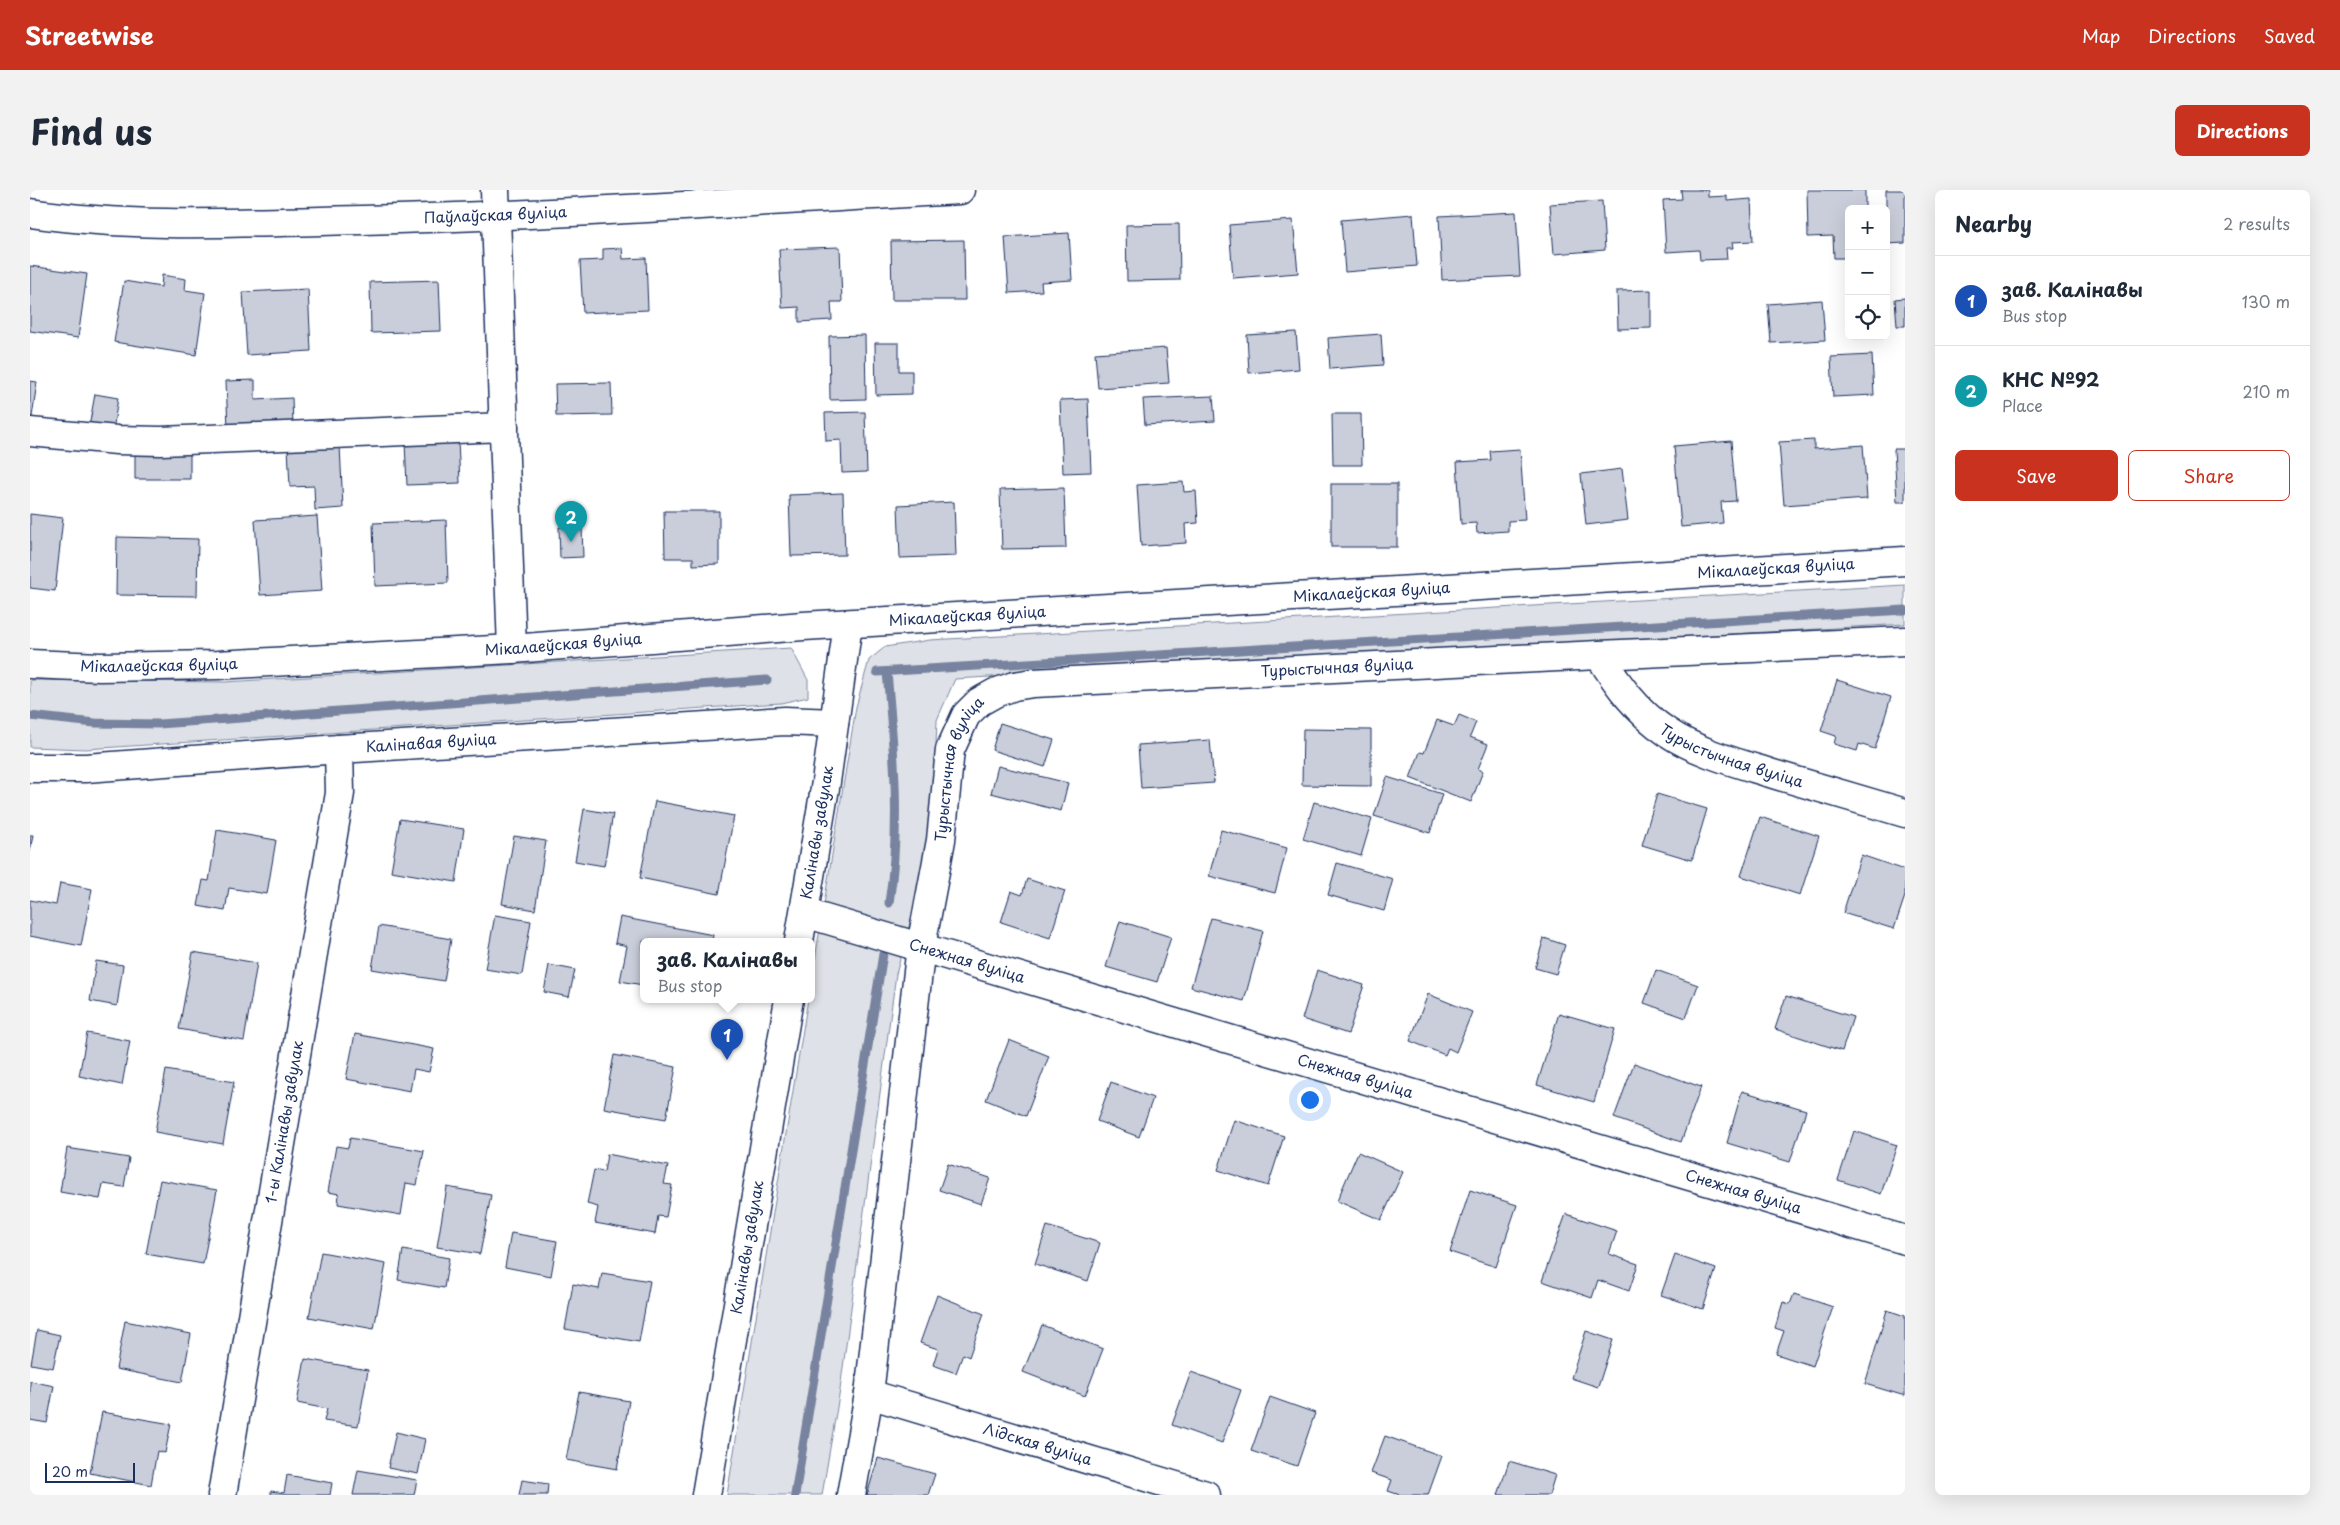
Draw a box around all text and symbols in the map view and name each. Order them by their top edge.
text: Streetwise [25,17,154,53]
text: Map [2082,22,2120,49]
text: Directions [2148,22,2236,49]
text: Saved [2264,22,2315,49]
text: Find us [30,104,152,157]
button: Directions [2175,105,2310,156]
street label: Паўлаўская вуліца [423,199,568,228]
map controls [1845,205,1890,340]
button: + [1845,205,1890,250]
text: Nearby [1955,207,2032,239]
text: 2 results [2223,211,2290,235]
button: − [1845,250,1890,295]
text: зав. Калінавы [2002,275,2143,303]
text: 1 [1967,289,1975,313]
text: 130 m [2242,289,2290,313]
button: locate [1845,295,1890,340]
text: Bus stop [2002,303,2067,327]
text: КНС №92 [2002,365,2099,393]
text: 2 [1965,379,1977,403]
text: 210 m [2242,379,2290,403]
text: Place [2002,393,2043,417]
button: Save [1955,450,2118,501]
button: Share [2128,450,2290,501]
pin: 2 [555,501,587,542]
street label: Мікалаеўская вуліца [1696,551,1856,583]
street label: Мікалаеўская вуліца [1292,575,1452,607]
street label: Мікалаеўская вуліца [888,599,1047,631]
street label: Мікалаеўская вуліца [484,626,643,660]
street label: Мікалаеўская вуліца [80,651,239,677]
street label: Турыстычная вуліца [1260,651,1415,682]
street label: Турыстычная вуліца [928,690,989,843]
street label: Турыстычная вуліца [1655,717,1807,793]
street label: Калінавая вуліца [365,726,498,757]
street label: Калінавы завулак [793,764,838,901]
street label: Снежная вуліца [907,932,1029,988]
popup [640,938,815,1003]
text: зав. Калінавы [657,945,798,973]
text: Bus stop [657,973,722,997]
pin: 1 [711,1019,743,1060]
street label: 1-ы Калінавы завулак [258,1039,308,1205]
street label: Снежная вуліца [1295,1047,1417,1104]
your location [1297,1087,1323,1113]
street label: Снежная вуліца [1683,1162,1806,1219]
street label: Калінавы завулак [723,1179,768,1316]
street label: Лідская вуліца [981,1416,1096,1470]
scale bar [45,1460,135,1483]
text: 20 m [52,1461,88,1482]

